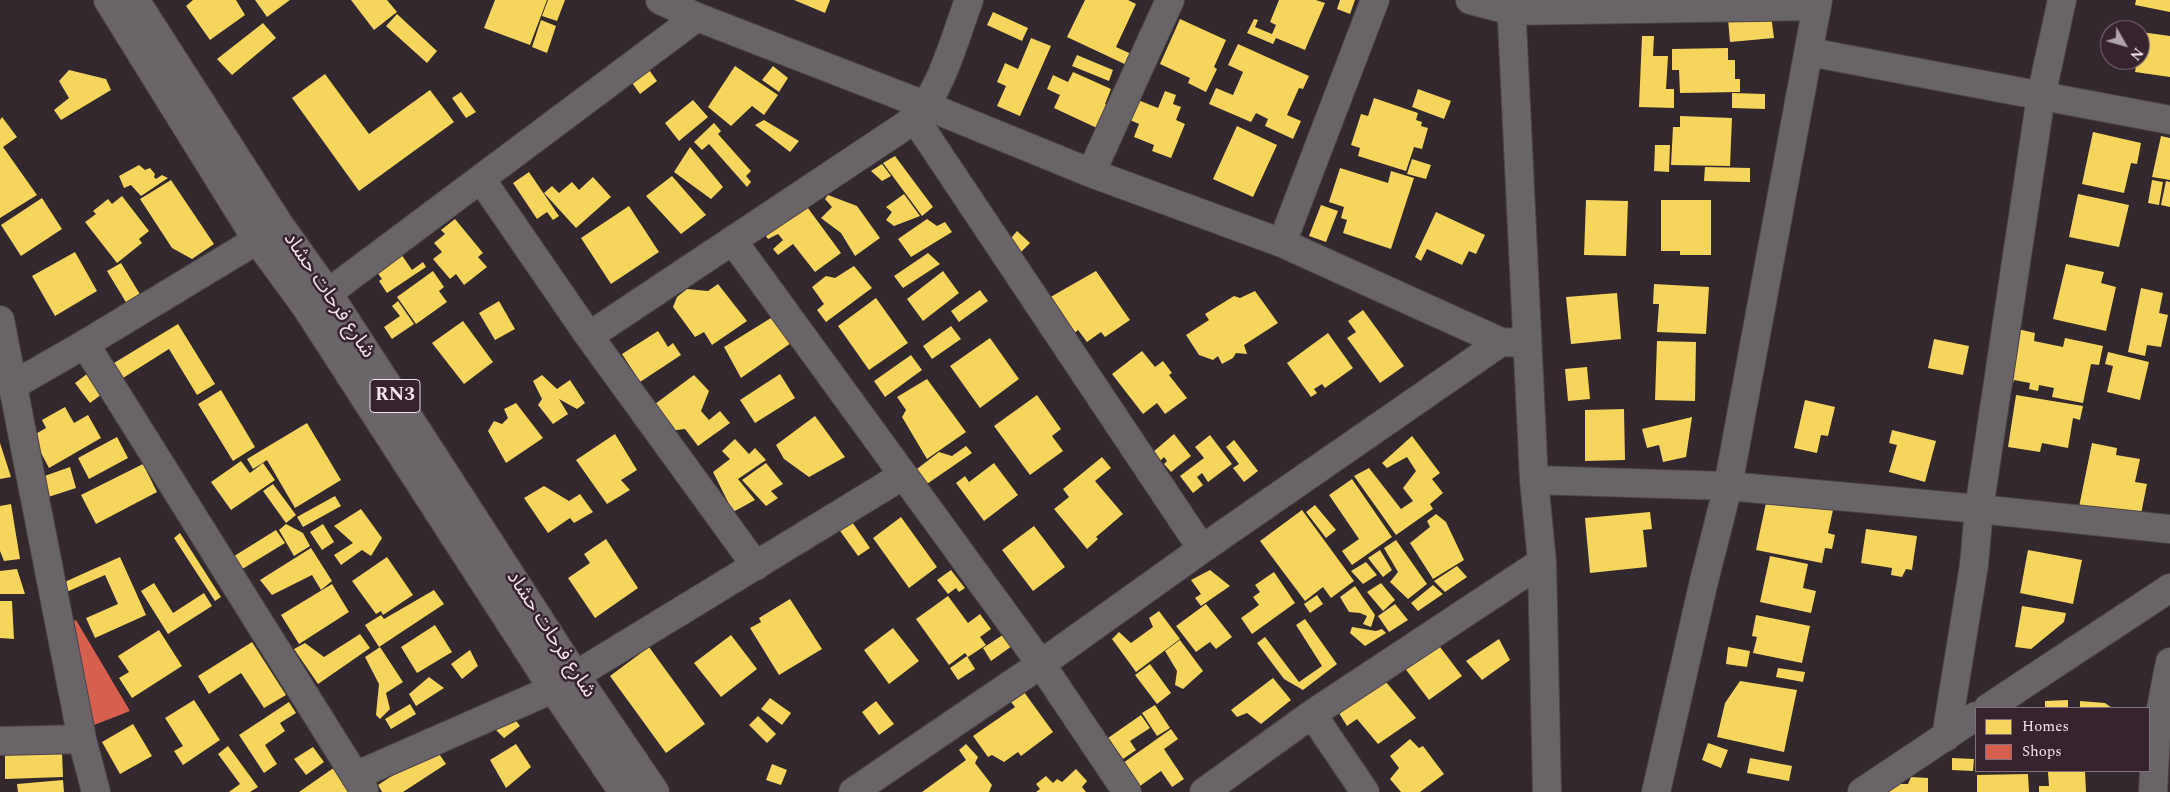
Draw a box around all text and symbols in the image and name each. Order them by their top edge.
north arrow [2100,20,2150,70]
text: N [2125,43,2148,65]
street label: شارع فرحات حشاد [277,229,379,363]
road number: RN3 [370,380,420,412]
street label: شارع فرحات حشاد [500,567,600,703]
legend [1975,707,2150,772]
text: Homes [2022,715,2069,738]
text: Shops [2022,740,2062,763]

